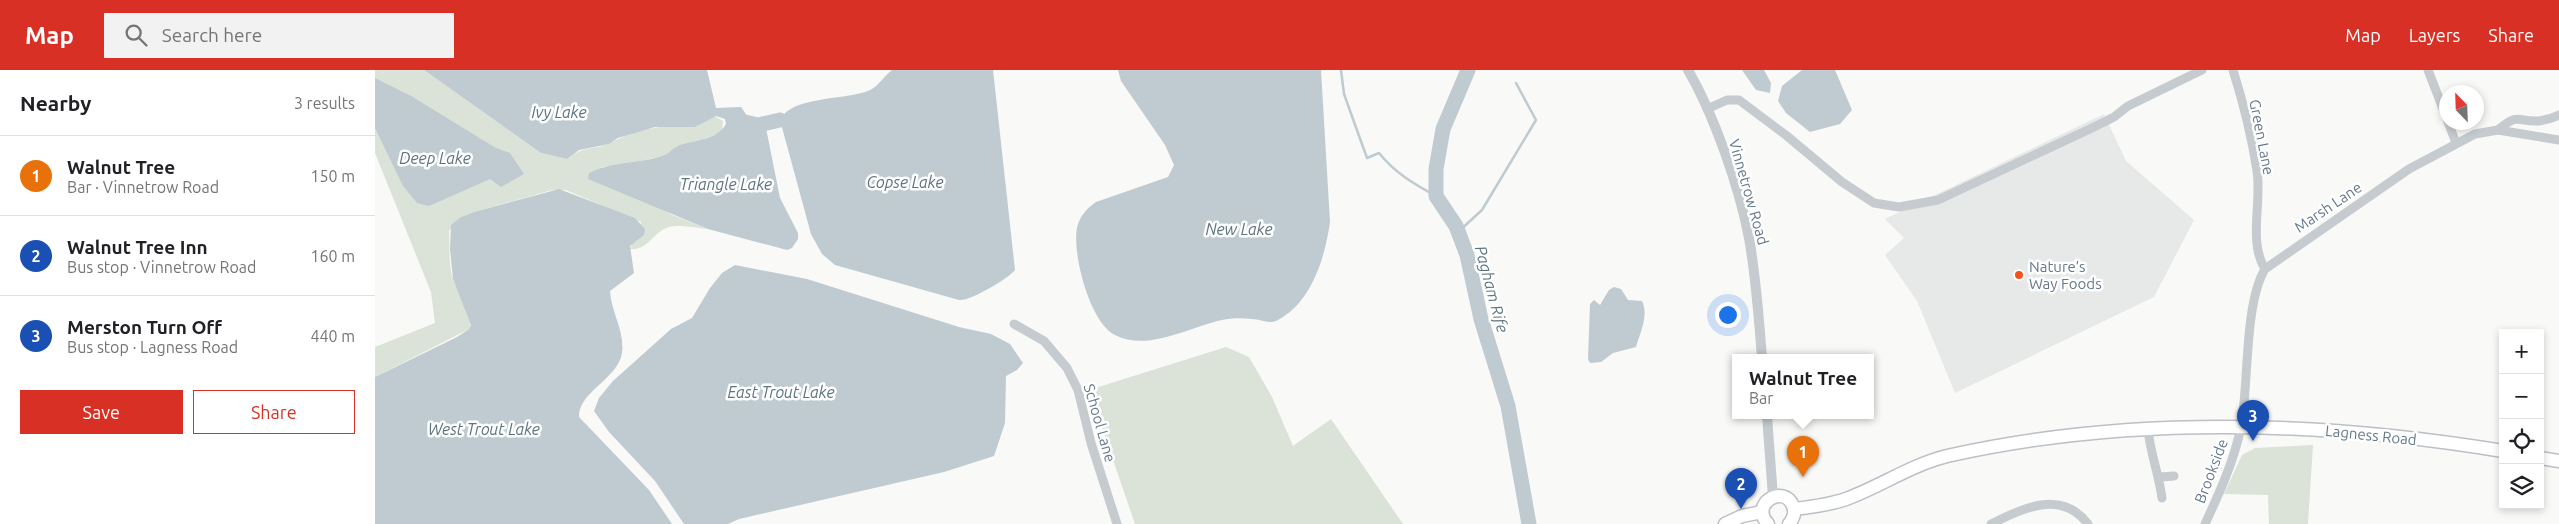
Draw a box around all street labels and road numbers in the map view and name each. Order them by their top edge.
street label: Green Lane [2246,98,2278,176]
street label: Vinnetrow Road [1726,137,1772,247]
street label: Marsh Lane [2291,178,2365,236]
street label: School Lane [1081,382,1119,464]
street label: Lagness Road [2324,422,2418,448]
street label: Brookside [2191,436,2231,506]

